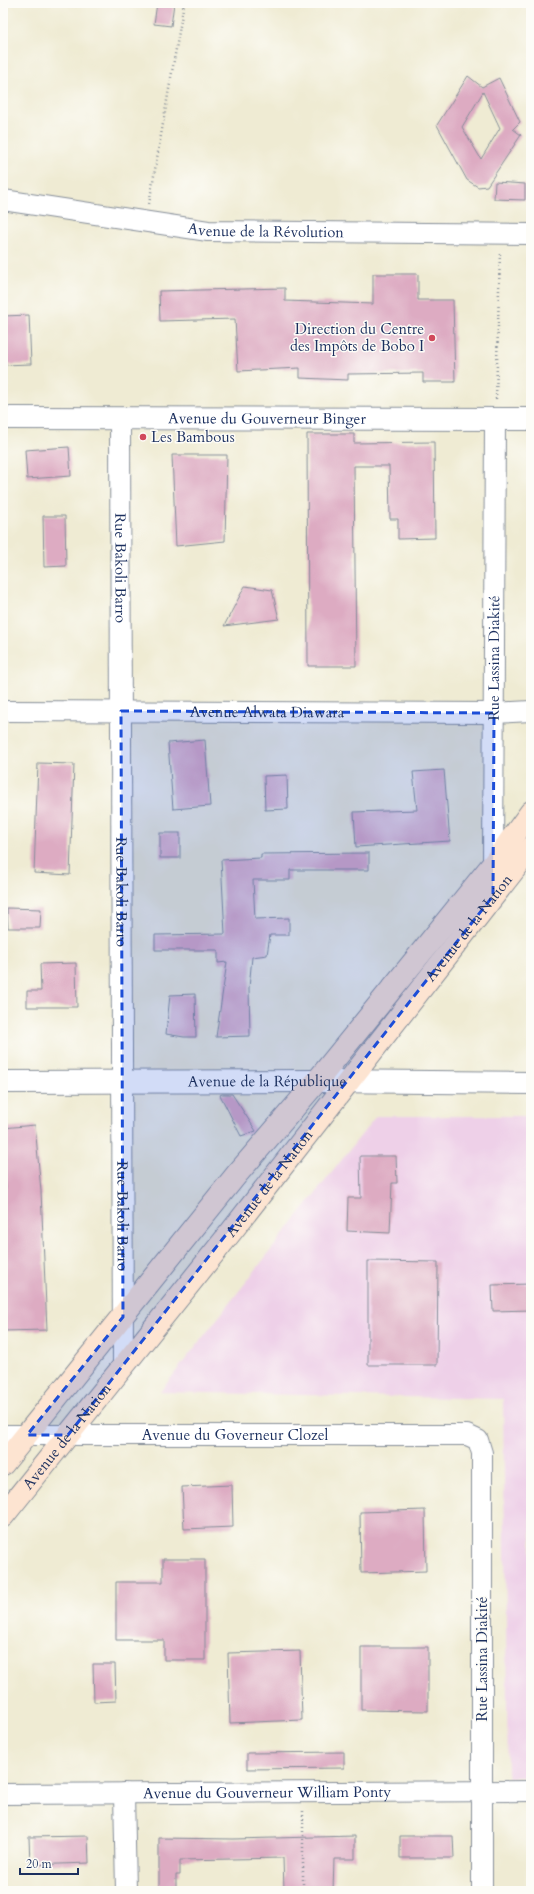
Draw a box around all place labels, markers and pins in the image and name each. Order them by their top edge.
place label: Direction du Centre des Impôts de Bobo I [290,319,424,356]
marker: Direction du Centre des Impôts de Bobo I [427,333,437,343]
place label: Les Bambous [151,427,235,447]
marker: Les Bambous [138,432,148,442]

